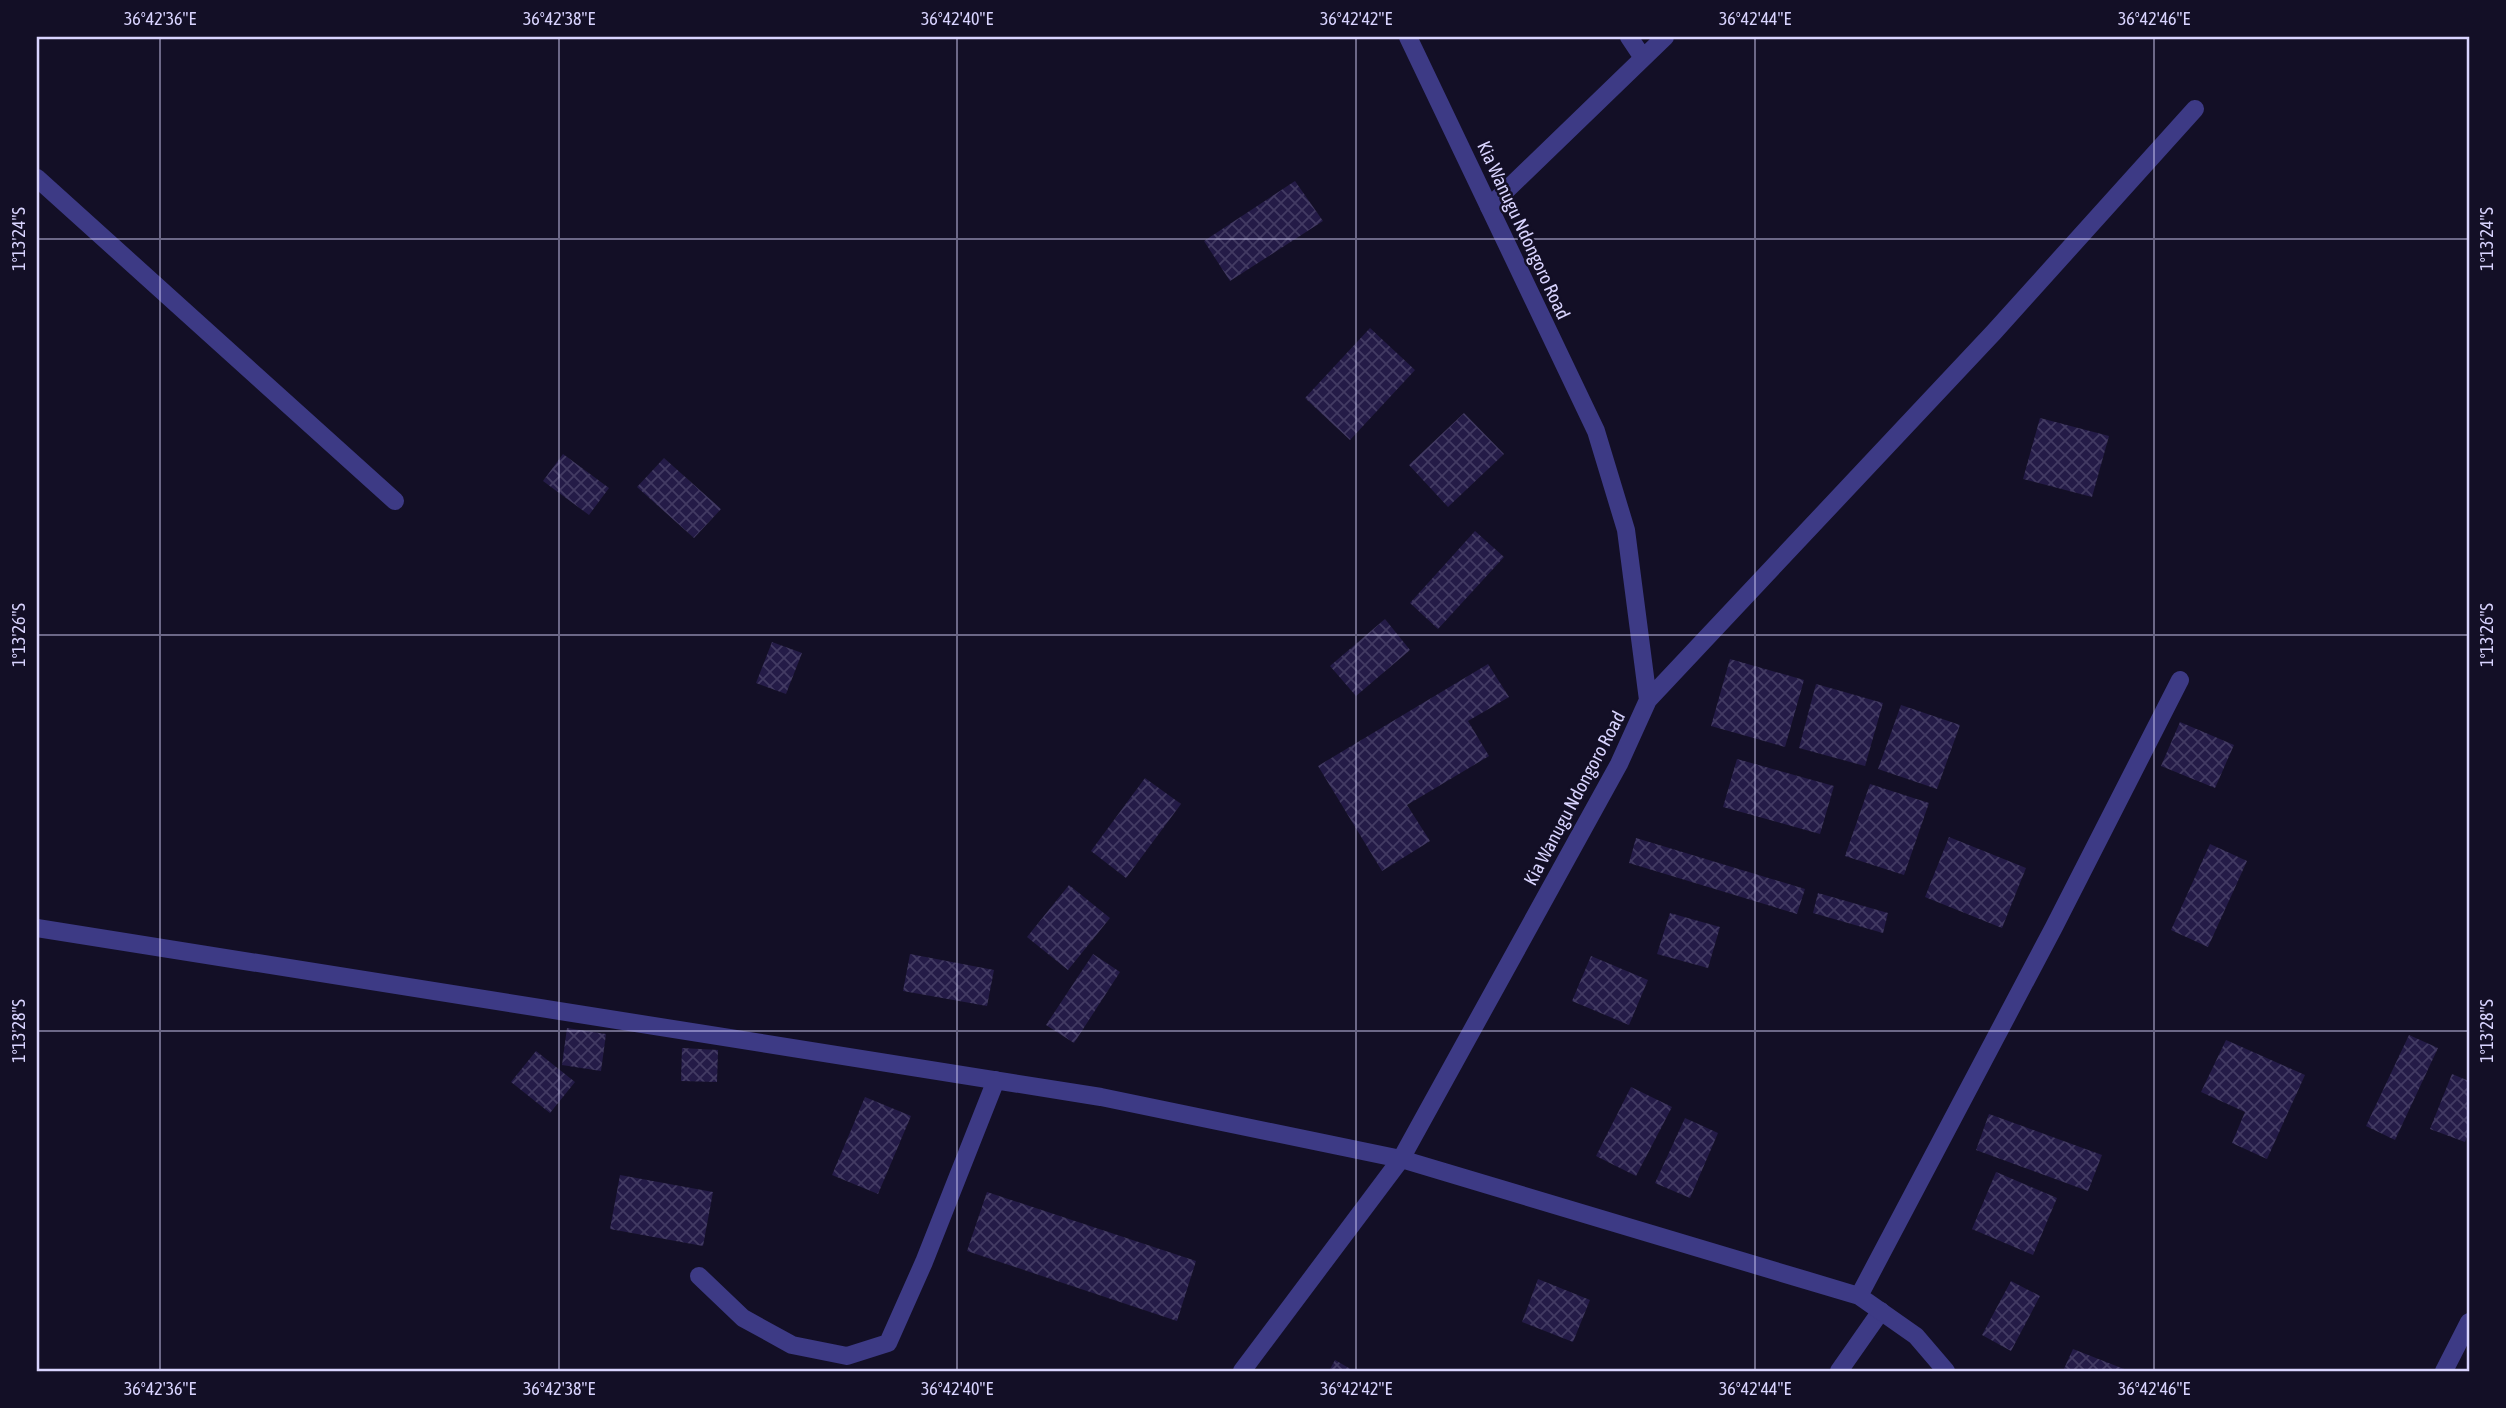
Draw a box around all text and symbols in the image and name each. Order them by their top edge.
text: 36°42'36"E [124,8,196,29]
text: 36°42'38"E [523,8,595,29]
text: 36°42'40"E [921,8,993,29]
text: 36°42'42"E [1320,8,1392,29]
text: 36°42'44"E [1719,8,1791,29]
text: 36°42'46"E [2118,8,2190,29]
street label: Kia Wanugu Ndongoro Road [1473,137,1575,323]
text: 1°13'24"S [8,207,29,271]
text: 1°13'24"S [2476,207,2497,271]
text: 1°13'26"S [8,603,29,667]
text: 1°13'26"S [2476,603,2497,667]
street label: Kia Wanugu Ndongoro Road [1519,707,1629,889]
text: 1°13'28"S [8,999,29,1063]
text: 1°13'28"S [2476,999,2497,1063]
text: 36°42'36"E [124,1378,196,1399]
text: 36°42'38"E [523,1378,595,1399]
text: 36°42'40"E [921,1378,993,1399]
text: 36°42'42"E [1320,1378,1392,1399]
text: 36°42'44"E [1719,1378,1791,1399]
text: 36°42'46"E [2118,1378,2190,1399]

